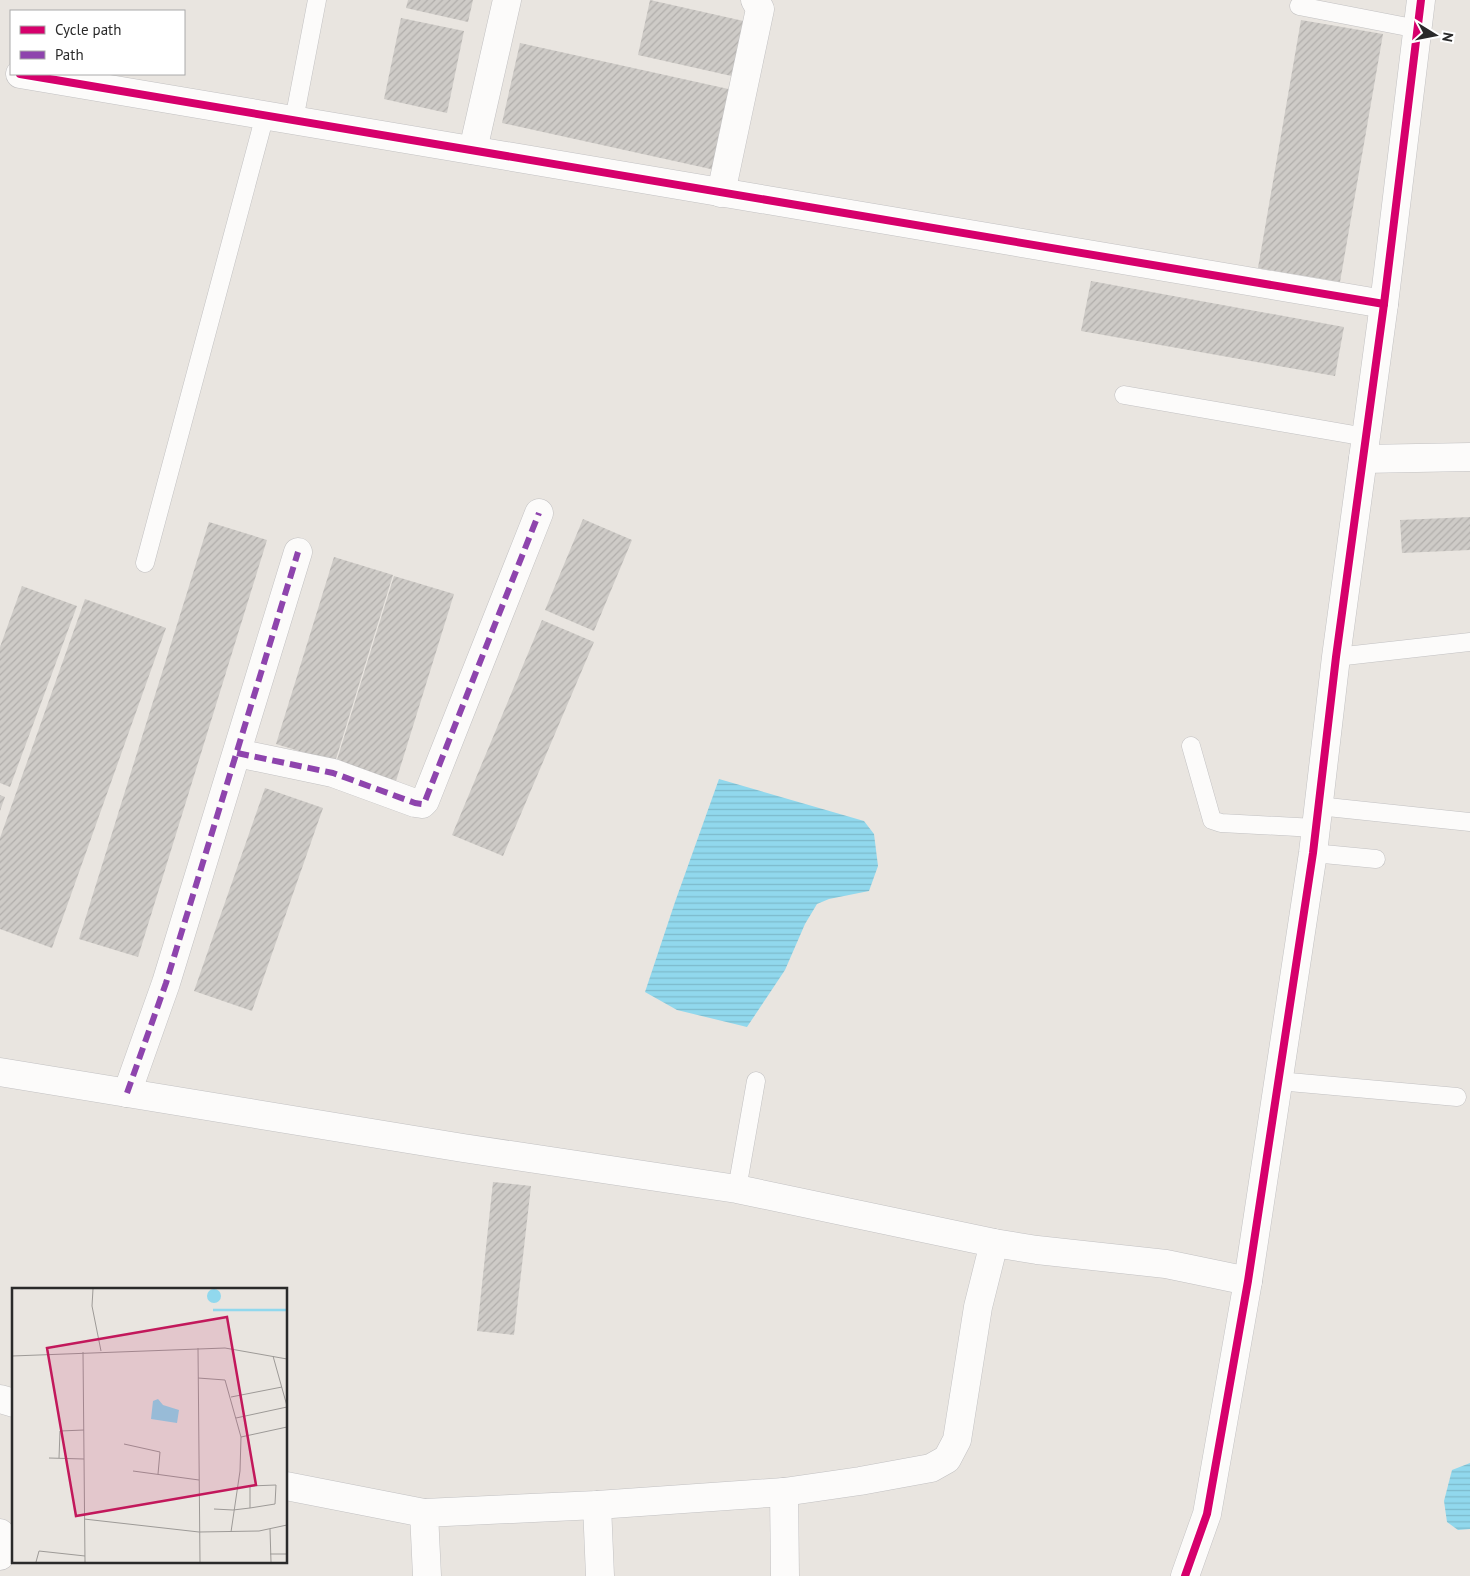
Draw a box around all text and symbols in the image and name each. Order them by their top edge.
legend [10,10,185,75]
north arrow [1410,10,1460,60]
text: Cycle path [55,20,121,39]
text: N [1438,31,1457,43]
text: Path [55,45,84,64]
inset map [12,1288,288,1564]

